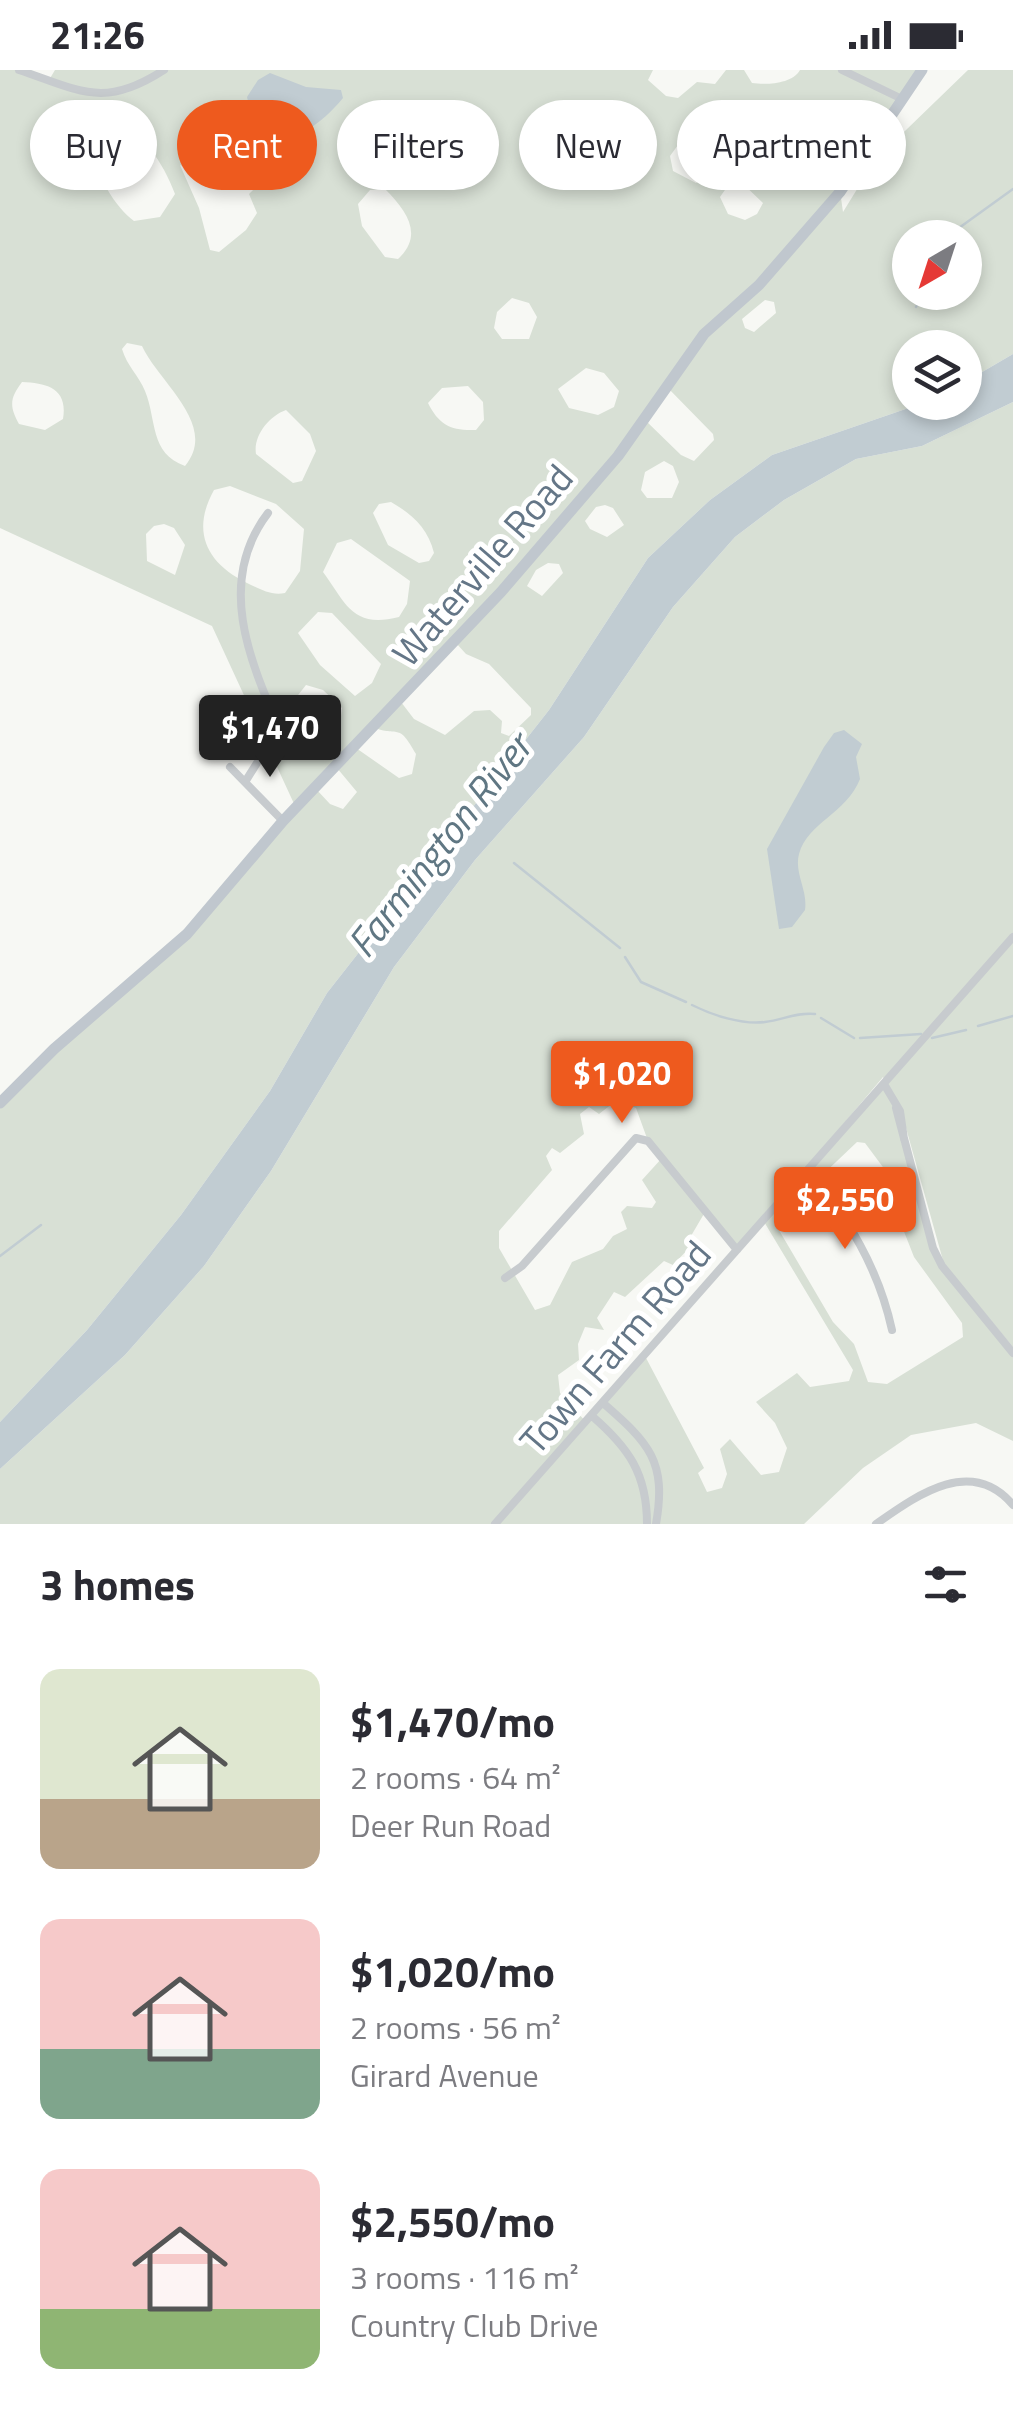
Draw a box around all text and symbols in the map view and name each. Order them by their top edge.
text: 21:26 [50,6,145,64]
chip: Buy [30,100,157,190]
chip: Rent [177,100,317,190]
chip: Filters [337,100,499,190]
chip: New [519,100,657,190]
chip: Apartment [677,100,906,190]
north arrow [892,220,982,310]
map controls [892,220,982,420]
button: layers [892,330,982,420]
street label: Waterville Road [378,451,586,679]
pin: $1,470 [189,695,351,780]
text: $1,470 [221,703,319,751]
water label: Farmington River [332,716,549,970]
pin: $1,020 [541,1041,703,1126]
text: $1,020 [573,1049,671,1097]
pin: $2,550 [764,1167,926,1252]
text: $2,550 [796,1175,894,1223]
street label: Town Farm Road [505,1227,725,1467]
text: 3 homes [40,1552,195,1616]
icon: filters [918,1557,973,1612]
text: $1,470/mo [350,1689,555,1753]
icon: home [120,1709,240,1829]
text: 2 rooms · 64 m² [350,1753,561,1801]
text: Deer Run Road [350,1801,551,1849]
text: $1,020/mo [350,1939,555,2003]
icon: home [120,1959,240,2079]
text: 2 rooms · 56 m² [350,2003,561,2051]
text: Girard Avenue [350,2051,539,2099]
text: $2,550/mo [350,2189,555,2253]
icon: home [120,2209,240,2329]
text: 3 rooms · 116 m² [350,2253,579,2301]
text: Country Club Drive [350,2301,599,2349]

